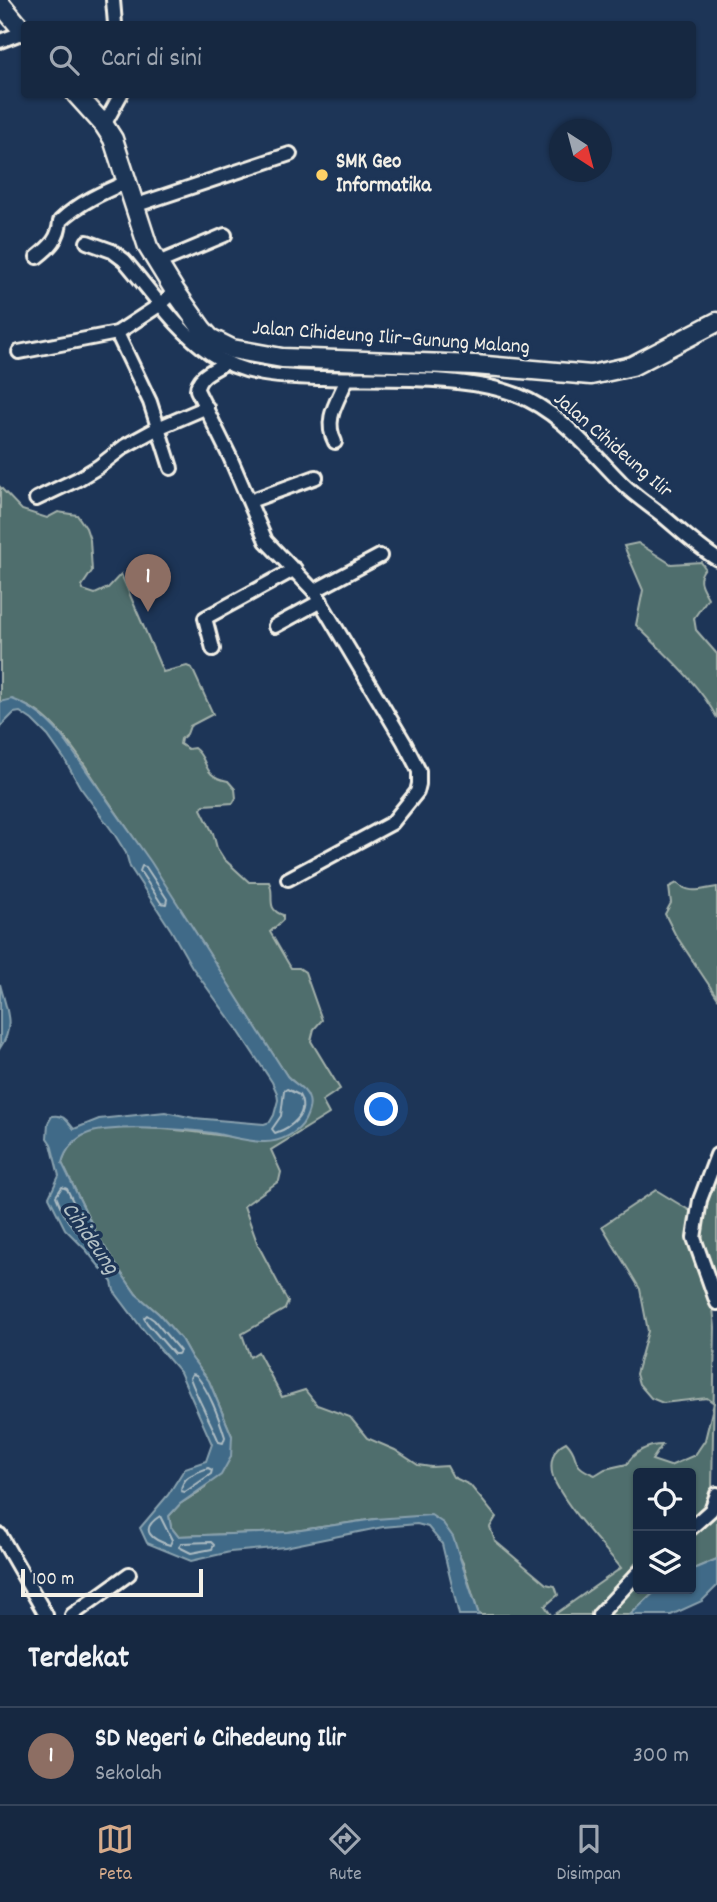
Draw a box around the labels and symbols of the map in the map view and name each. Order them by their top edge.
north arrow [549,119,612,182]
place label: SMK Geo Informatika [336,148,432,202]
marker: SMK Geo Informatika [314,167,330,183]
street label: Jalan Cihideung Ilir–Gunung Malang [251,314,531,364]
street label: Jalan Cihideung Ilir [546,386,678,507]
pin: 1 [125,554,171,612]
your location [364,1092,398,1126]
water label: Cihideung [52,1196,127,1283]
scale bar [21,1566,203,1598]

